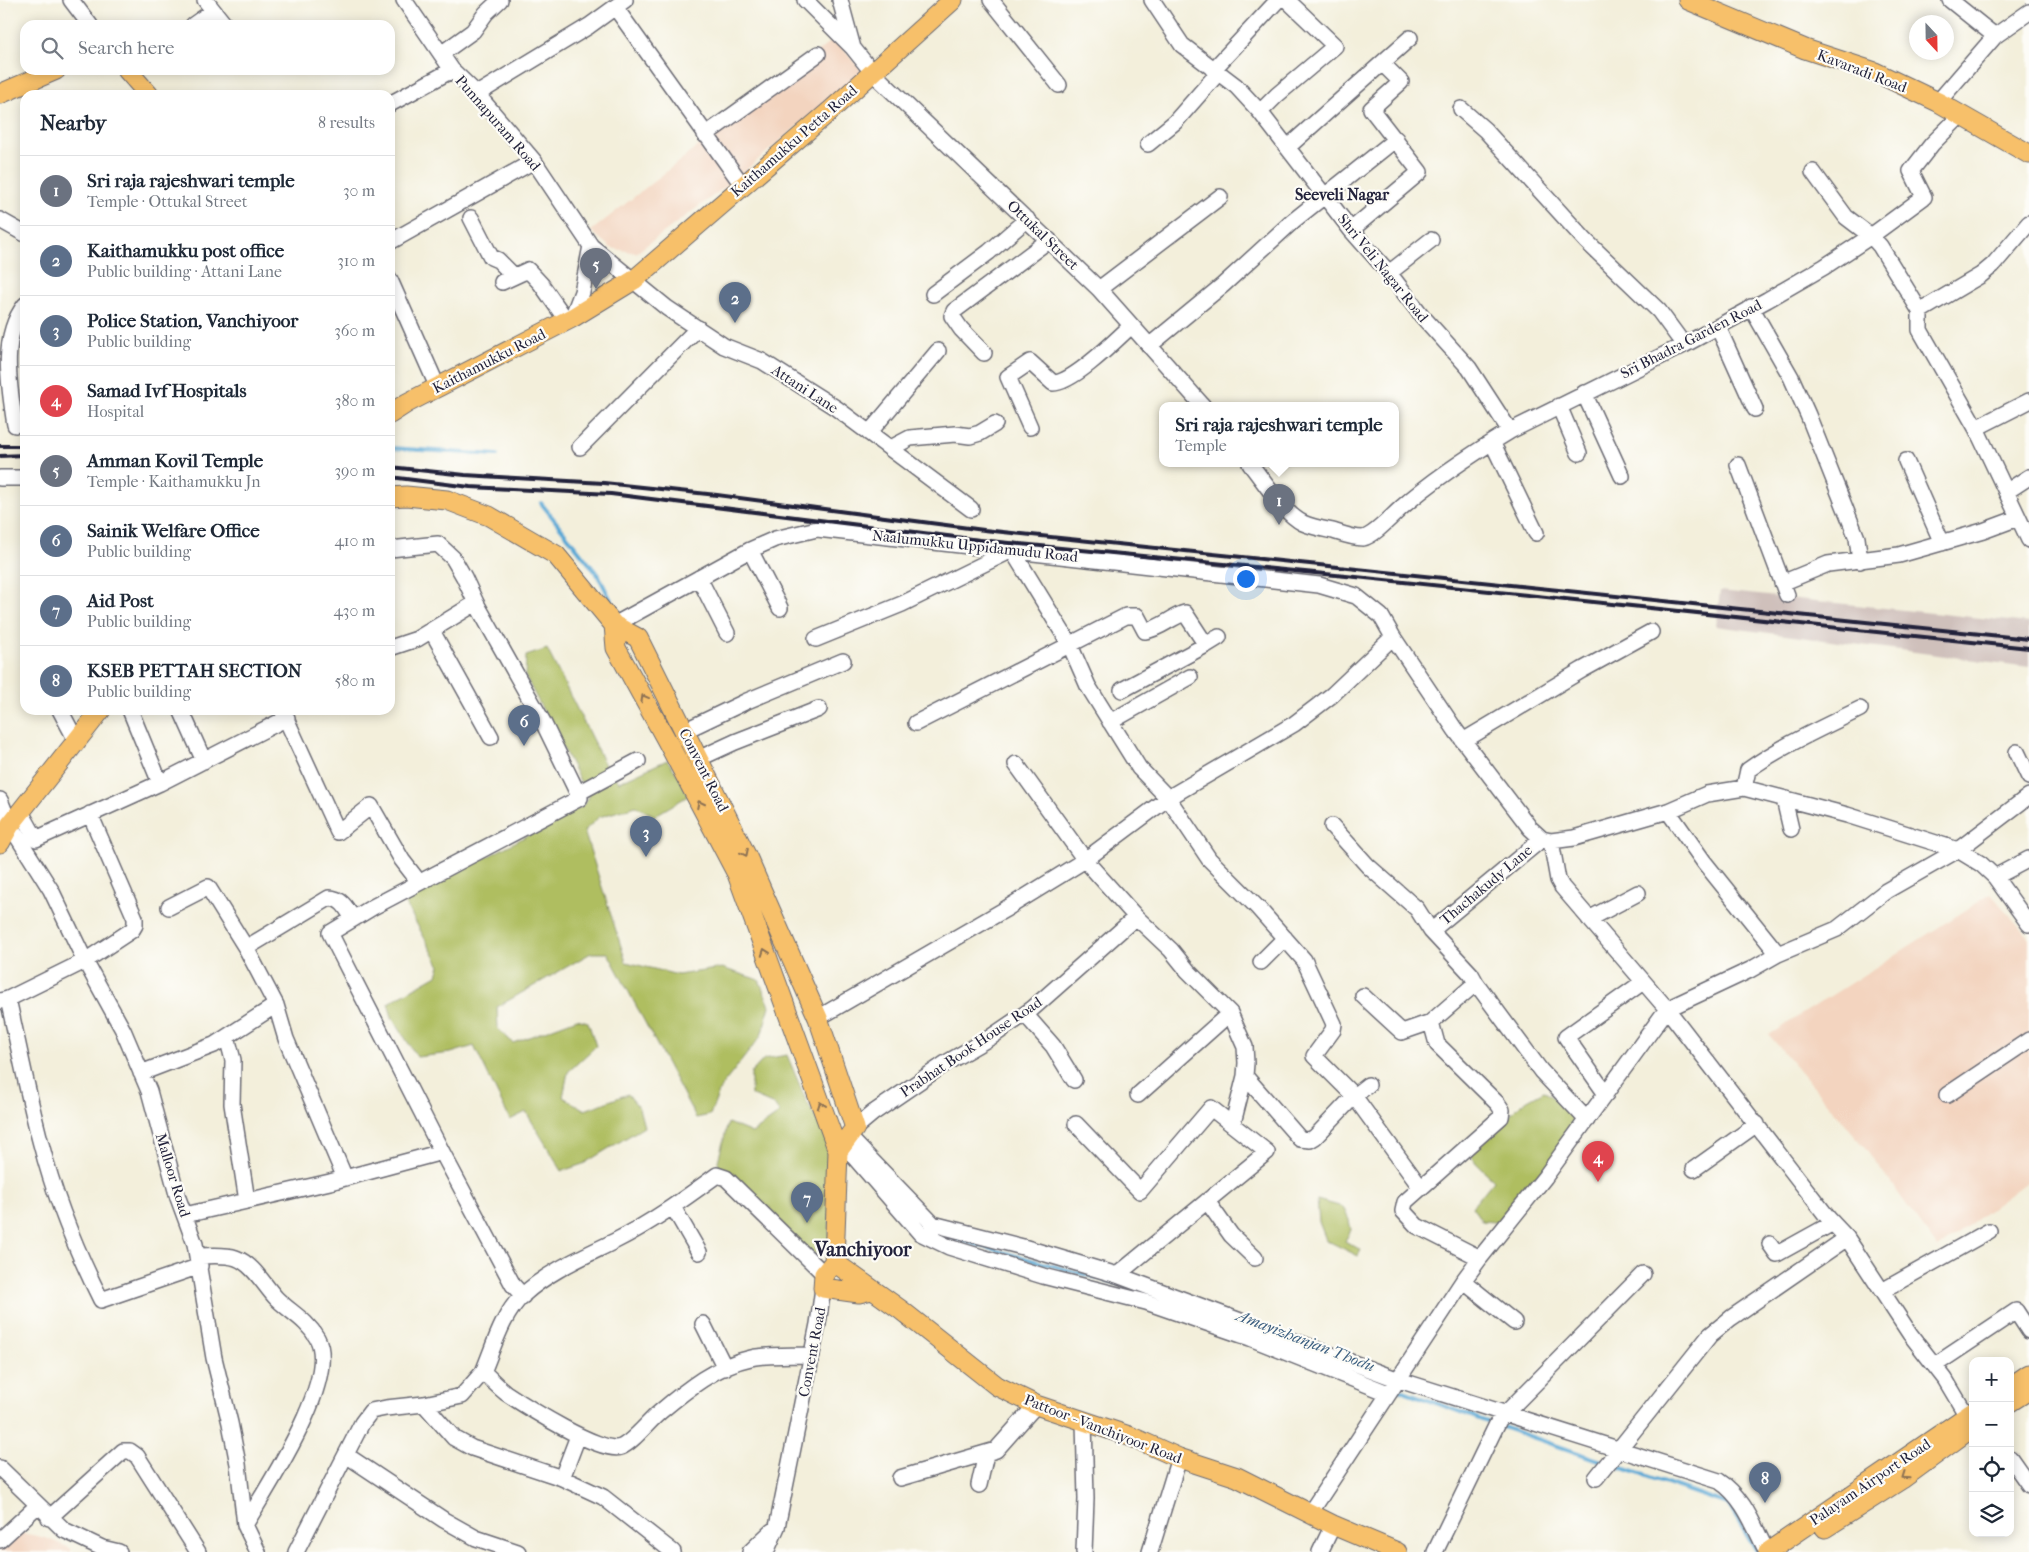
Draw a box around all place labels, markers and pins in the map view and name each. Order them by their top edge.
pin: 5 [580,248,612,289]
pin: 2 [719,282,751,323]
pin: 1 [1263,484,1295,525]
pin: 6 [508,705,540,746]
pin: 3 [630,816,662,857]
pin: 4 [1582,1141,1614,1182]
pin: 7 [791,1182,823,1223]
pin: 8 [1749,1462,1781,1503]

